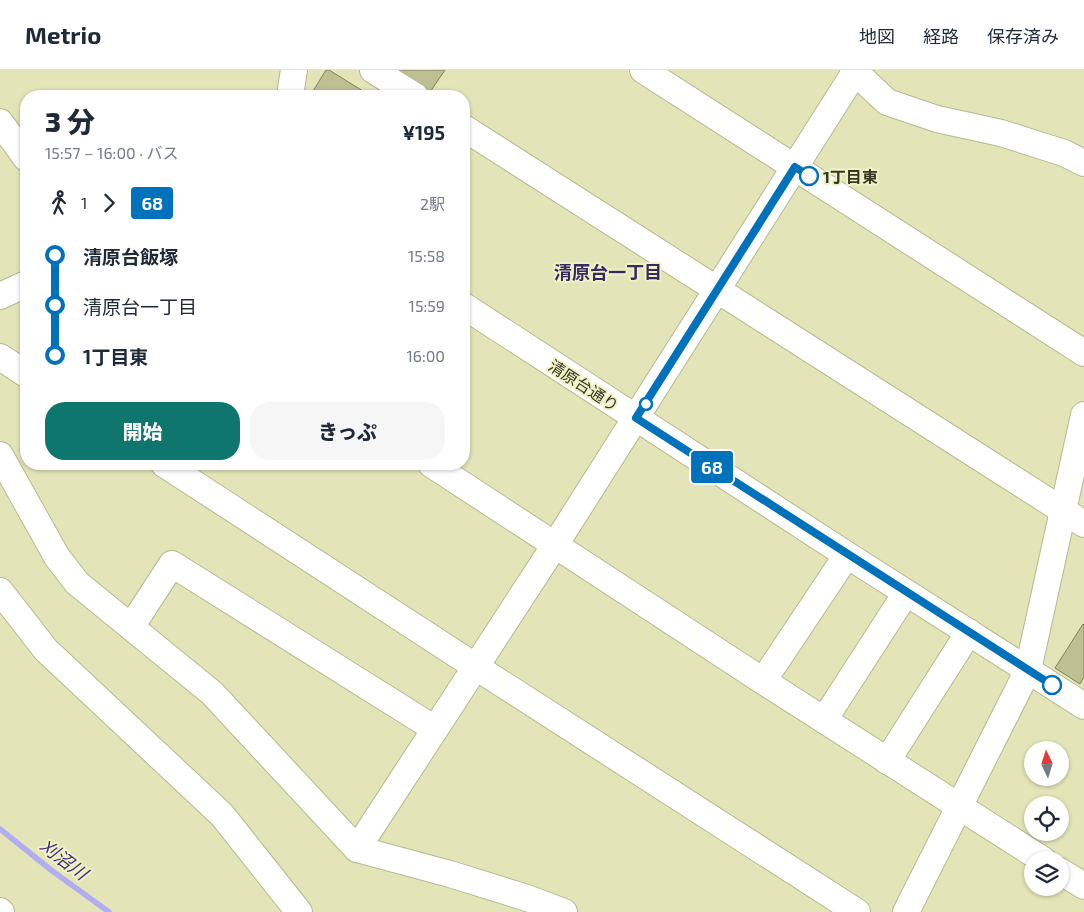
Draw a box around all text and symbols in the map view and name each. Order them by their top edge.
text: Metrio [25,20,101,49]
text: 地図 [859,25,895,47]
text: 経路 [923,25,959,47]
text: 保存済み [987,25,1059,47]
text: 3 分 [45,104,95,138]
text: ¥195 [402,121,445,144]
text: 15:57 – 16:00 · バス [45,143,179,162]
marker: 1丁目東 [799,166,819,186]
place label: 1丁目東 [823,167,878,186]
icon: walk [45,189,73,217]
icon: forward [95,189,123,217]
text: 68 [141,192,163,214]
text: 1 [81,193,87,212]
text: 2駅 [420,194,445,213]
text: 清原台飯塚 [83,245,178,268]
text: 15:58 [408,246,445,265]
district label: 清原台一丁目 [554,261,662,283]
text: 清原台一丁目 [83,295,197,318]
text: 15:59 [409,296,445,315]
text: 1丁目東 [83,345,148,368]
text: 16:00 [406,346,445,365]
street label: 清原台通り [545,355,623,415]
unlabelled marker [639,397,653,411]
button: 開始 [45,402,240,460]
button: きっぷ [250,402,445,460]
line badge: 68 [690,451,734,483]
text: 68 [701,456,723,478]
unlabelled marker [1042,675,1062,695]
north arrow [1024,741,1069,786]
map controls [1024,741,1069,896]
button: locate [1024,796,1069,841]
water label: 刈沼川 [36,834,94,885]
button: layers [1024,851,1069,896]

